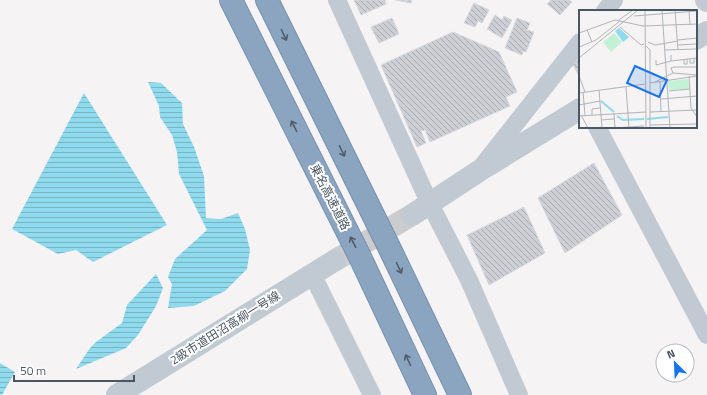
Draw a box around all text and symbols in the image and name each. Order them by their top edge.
inset map [579,10,697,128]
one-way arrow [281,29,288,41]
one-way arrow [290,120,297,132]
one-way arrow [339,145,346,157]
street label: 東名高速道路 [306,160,355,233]
one-way arrow [348,237,356,249]
one-way arrow [396,262,403,274]
street label: 2級市道田沼高柳一号線 [166,286,284,369]
north arrow [655,343,695,383]
text: N [664,345,678,363]
one-way arrow [404,354,411,366]
scale bar [14,357,134,383]
text: 50 m [20,361,46,380]

